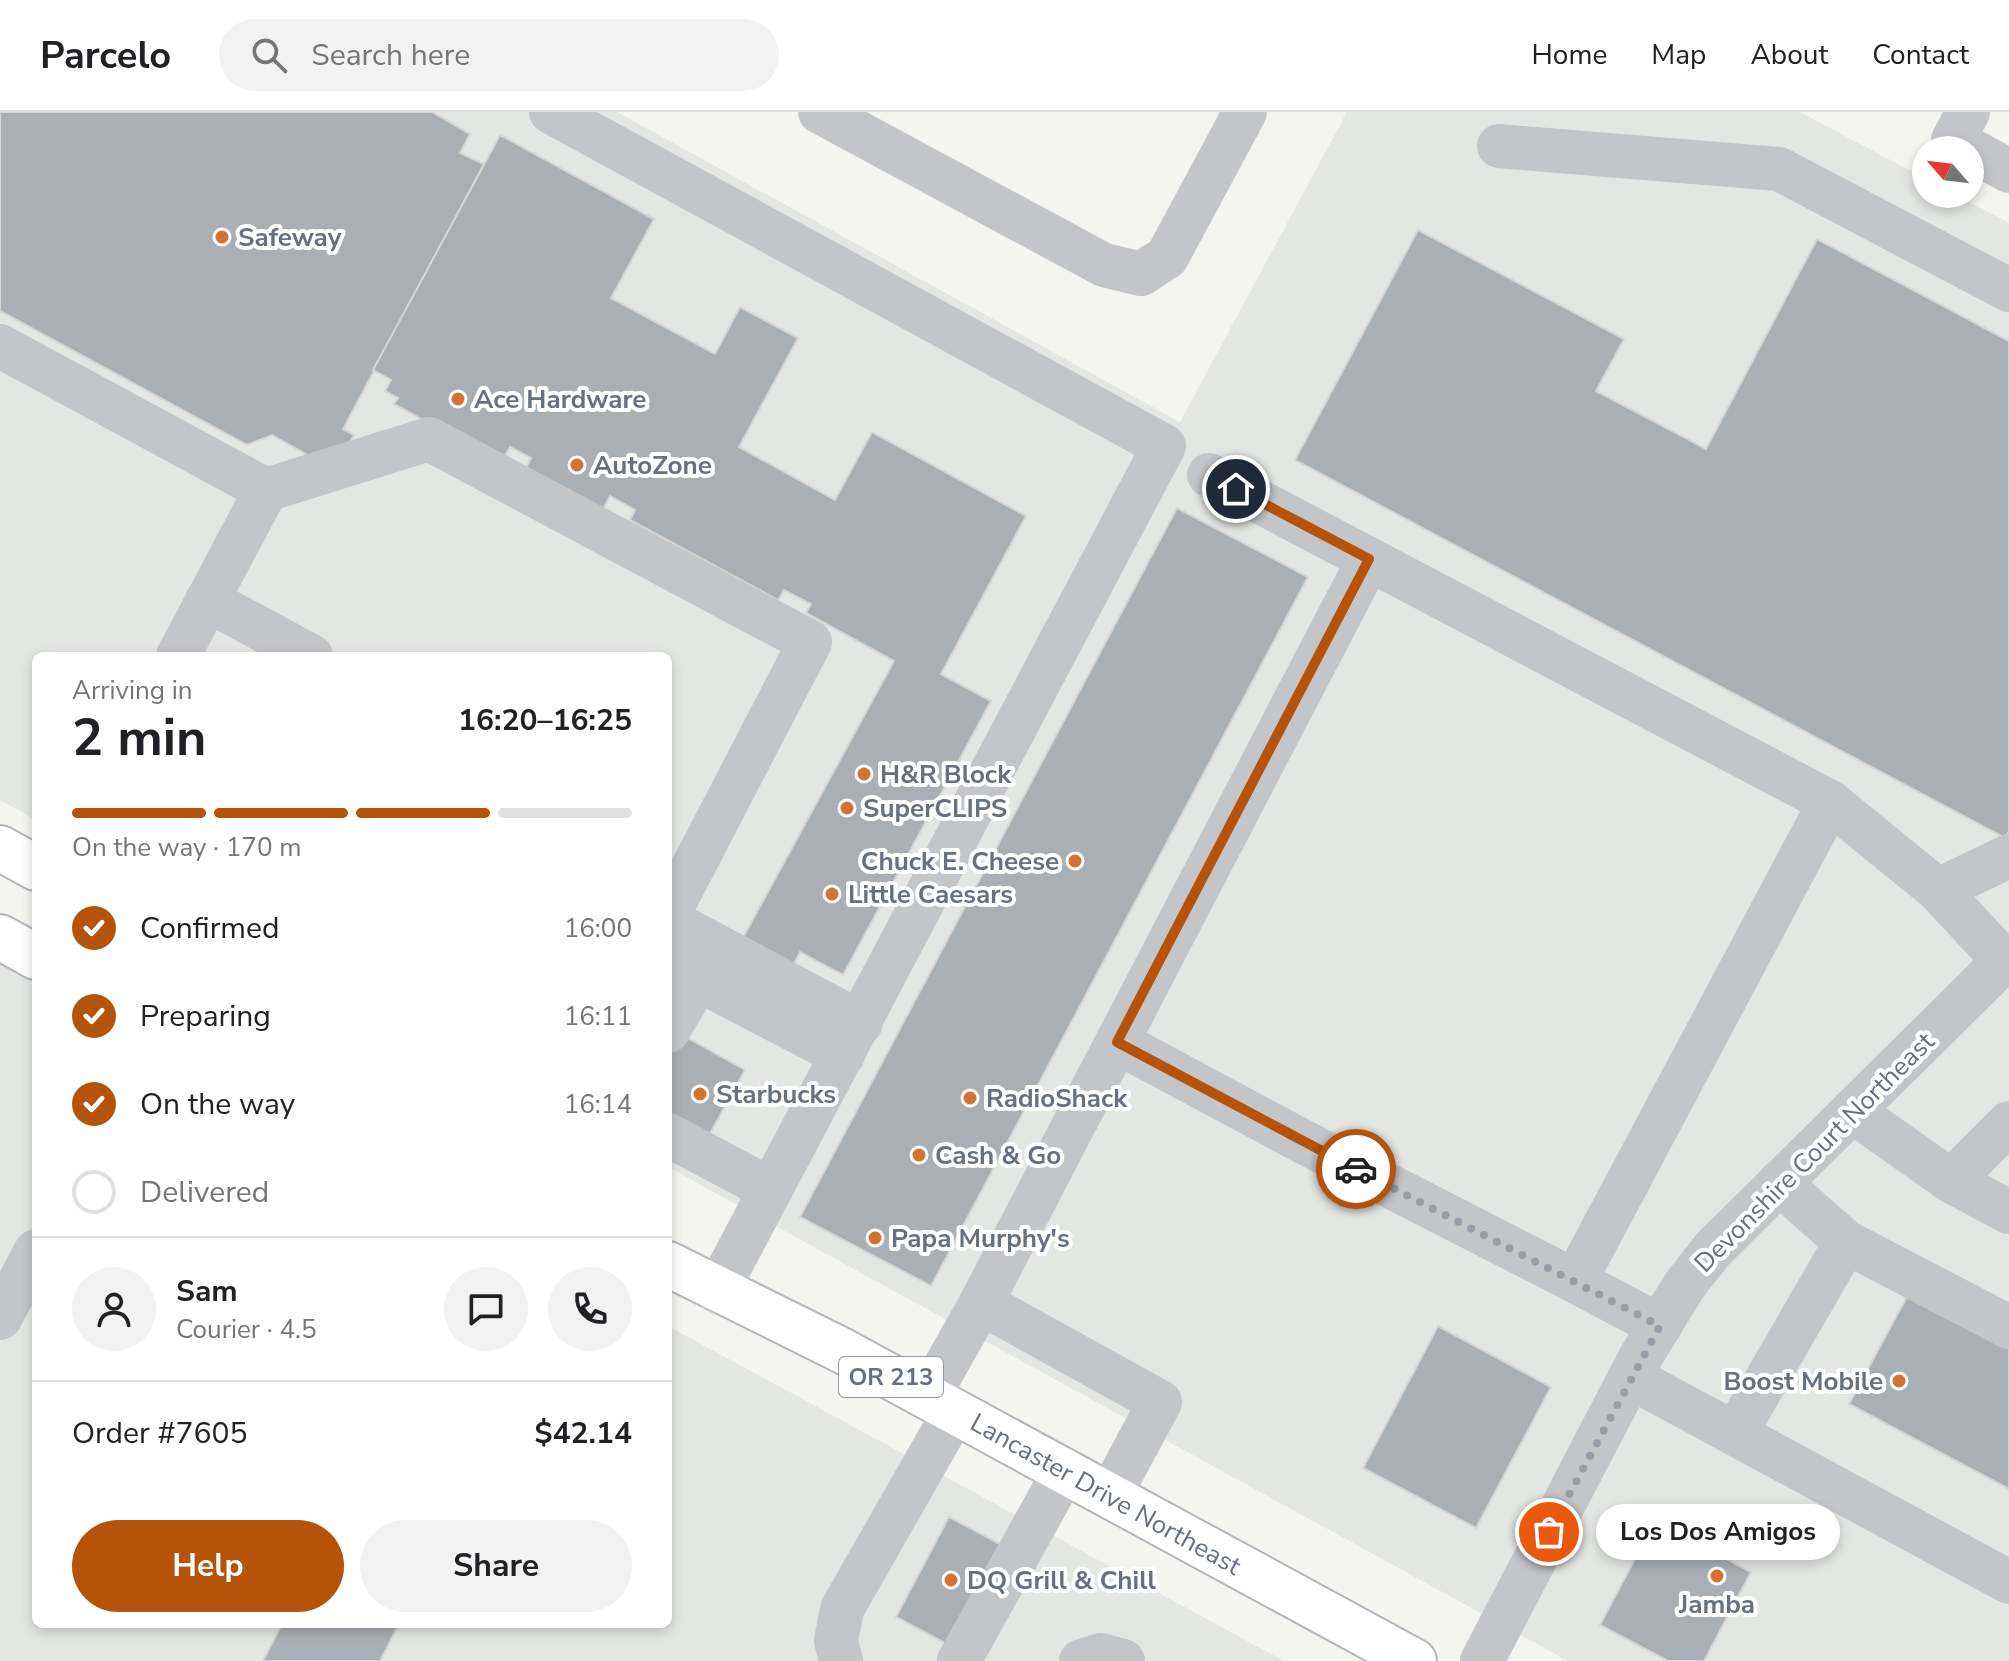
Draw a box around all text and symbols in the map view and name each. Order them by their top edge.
search box [219,19,779,91]
text: Parcelo [40,30,171,81]
icon: search [247,33,291,77]
text: Search here [311,35,470,76]
text: Home [1532,36,1607,74]
text: Map [1651,36,1706,74]
text: About [1750,36,1828,74]
text: Contact [1872,36,1969,74]
north arrow [1912,136,1984,208]
map controls [1912,136,1984,208]
place label: Safeway [238,220,342,255]
marker: Safeway [213,228,231,246]
place label: Ace Hardware [474,382,646,417]
marker: Ace Hardware [449,390,467,408]
place label: AutoZone [593,448,712,483]
pin [1202,455,1270,523]
marker: AutoZone [568,456,586,474]
icon: home [1214,467,1258,511]
text: Arriving in [72,673,193,708]
text: 16:20–16:25 [458,700,632,741]
text: 2 min [72,702,207,773]
place label: H&R Block [880,757,1012,792]
marker: H&R Block [855,765,873,783]
place label: SuperCLIPS [863,791,1007,826]
marker: SuperCLIPS [838,799,856,817]
text: On the way · 170 m [72,830,301,865]
place label: Chuck E. Cheese [861,844,1059,879]
marker: Chuck E. Cheese [1066,852,1084,870]
place label: Little Caesars [848,877,1013,912]
marker: Little Caesars [823,885,841,903]
icon: check [72,906,116,950]
text: Confirmed [140,908,280,949]
text: 16:00 [564,911,632,946]
icon: check [72,994,116,1038]
text: Preparing [140,996,271,1037]
text: 16:11 [564,999,632,1034]
street label: Devonshire Court Northeast [1687,1024,1943,1280]
place label: Starbucks [716,1077,836,1112]
place label: RadioShack [986,1081,1128,1116]
icon: check [72,1082,116,1126]
text: On the way [140,1084,295,1125]
marker: Starbucks [691,1085,709,1103]
text: 16:14 [564,1087,632,1122]
marker: RadioShack [961,1089,979,1107]
courier [1316,1129,1396,1209]
place label: Cash & Go [935,1138,1061,1173]
marker: Cash & Go [910,1146,928,1164]
icon: car [1334,1147,1378,1191]
text: Delivered [140,1172,269,1213]
place label: Papa Murphy's [891,1221,1070,1256]
marker: Papa Murphy's [866,1229,884,1247]
button: person [72,1267,156,1351]
button: chat [444,1267,528,1351]
button: phone [548,1267,632,1351]
text: Sam [176,1271,238,1312]
text: Courier · 4.5 [176,1312,317,1347]
road number: OR 213 [839,1357,943,1397]
place label: Boost Mobile [1724,1364,1883,1399]
marker: Boost Mobile [1890,1372,1908,1390]
street label: Lancaster Drive Northeast [964,1405,1248,1584]
text: Order #7605 [72,1413,247,1454]
text: $42.14 [535,1413,632,1454]
pin [1515,1498,1583,1566]
callout: Los Dos Amigos [1597,1504,1841,1560]
icon: bag [1527,1510,1571,1554]
text: Los Dos Amigos [1620,1514,1816,1549]
button: Help [72,1520,344,1612]
button: Share [360,1520,632,1612]
place label: DQ Grill & Chill [967,1563,1156,1598]
marker: Jamba [1708,1567,1726,1585]
marker: DQ Grill & Chill [942,1571,960,1589]
place label: Jamba [1678,1587,1755,1622]

